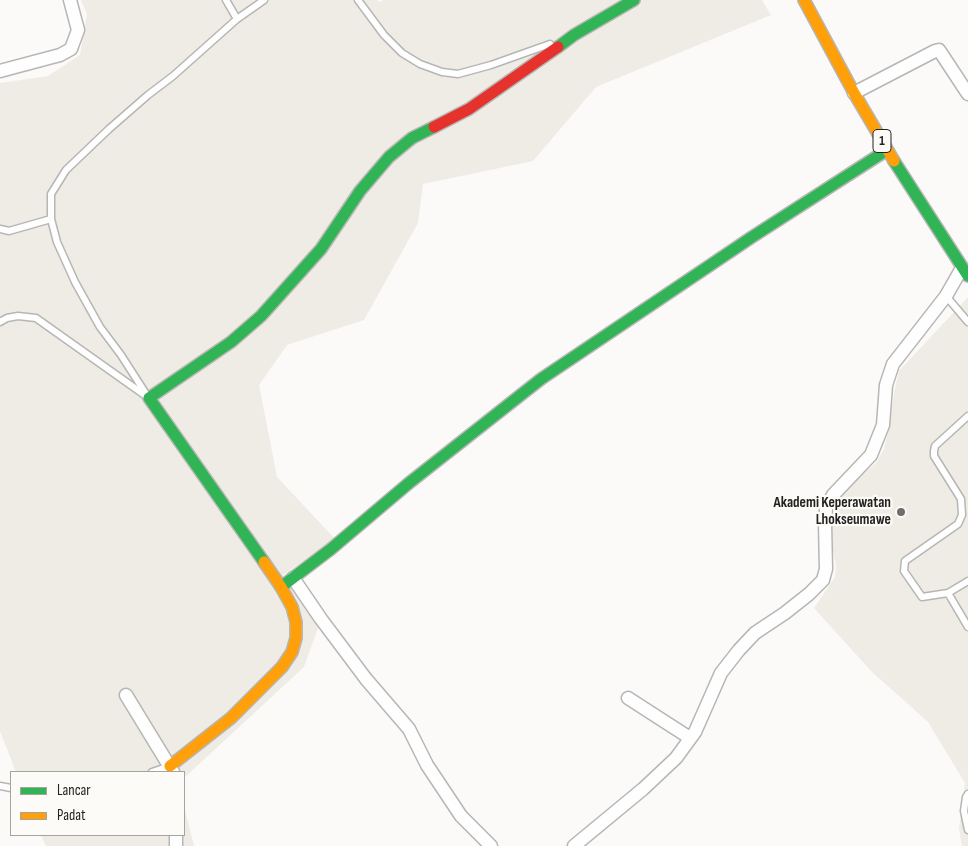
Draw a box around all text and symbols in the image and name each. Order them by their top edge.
road number: 1 [873,130,891,152]
place label: Akademi Keperawatan Lhokseumawe [773,494,891,529]
marker: Akademi Keperawatan Lhokseumawe [895,506,907,518]
legend [10,771,185,836]
text: Lancar [57,781,91,800]
text: Padat [57,806,86,825]

